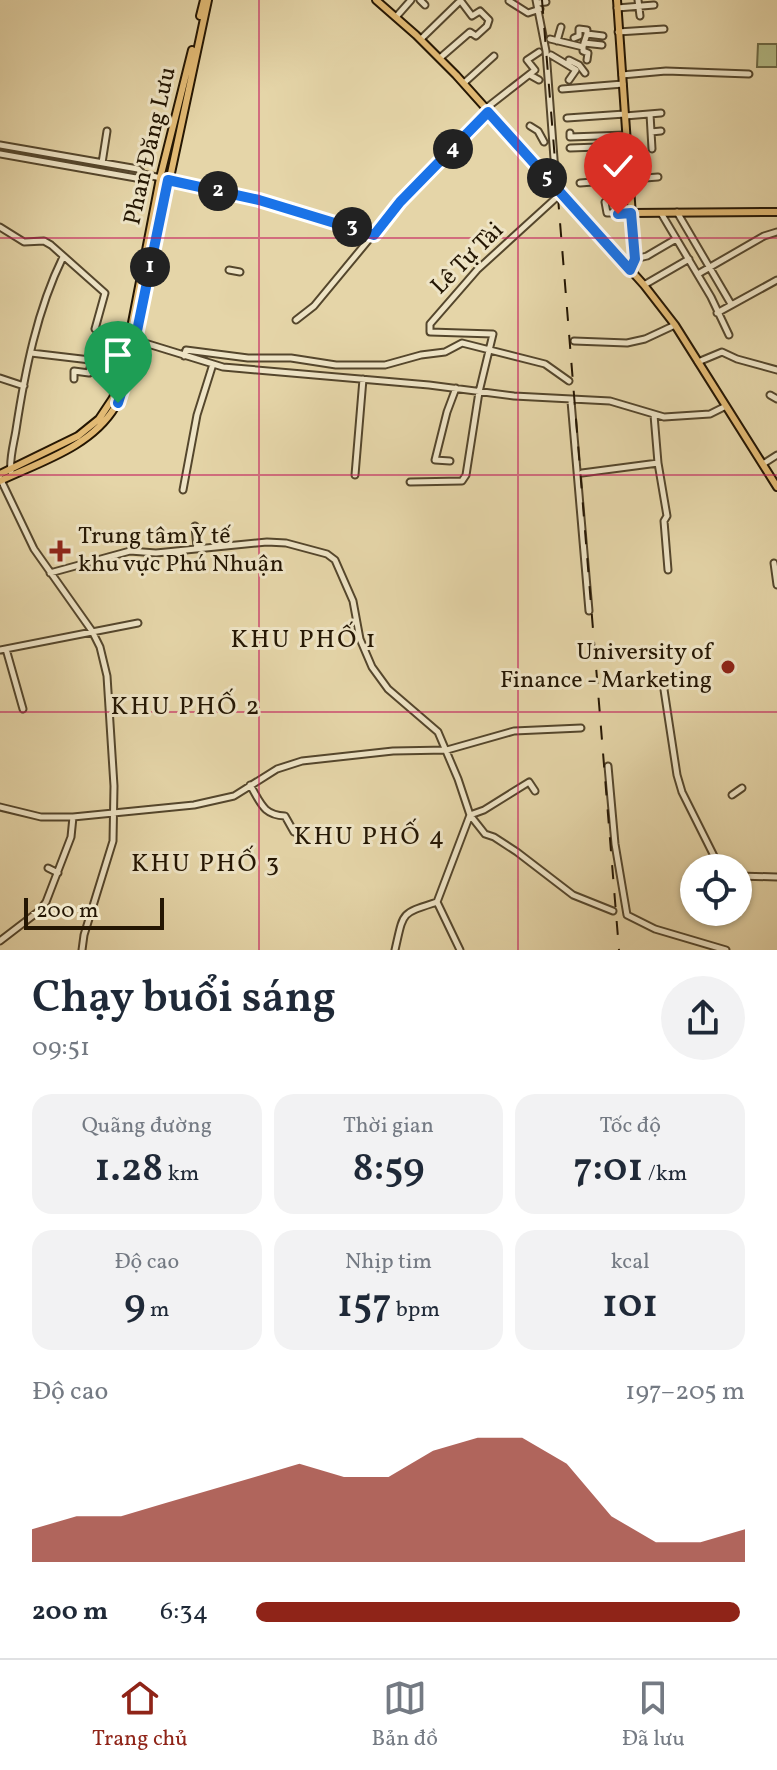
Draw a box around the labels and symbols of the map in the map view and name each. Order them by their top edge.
street label: Phan Đăng Lưu [116,64,186,228]
pin: 4 [433,129,473,169]
pin [584,132,652,214]
pin: 5 [527,158,567,198]
pin: 2 [198,171,238,211]
pin: 3 [332,207,372,247]
street label: Lê Tự Tài [424,215,512,303]
pin: 1 [130,247,170,287]
pin [84,321,152,403]
place label: Trung tâm Y tế khu vực Phú Nhuận [78,520,284,582]
marker: Trung tâm Y tế khu vực Phú Nhuận [49,540,71,562]
district label: KHU PHỐ 1 [231,621,377,658]
place label: University of Finance - Marketing [500,636,715,698]
marker: University of Finance - Marketing [719,658,737,676]
district label: KHU PHỐ 2 [111,688,261,725]
district label: KHU PHỐ 4 [294,818,446,855]
district label: KHU PHỐ 3 [131,845,281,882]
scale bar [24,894,164,930]

